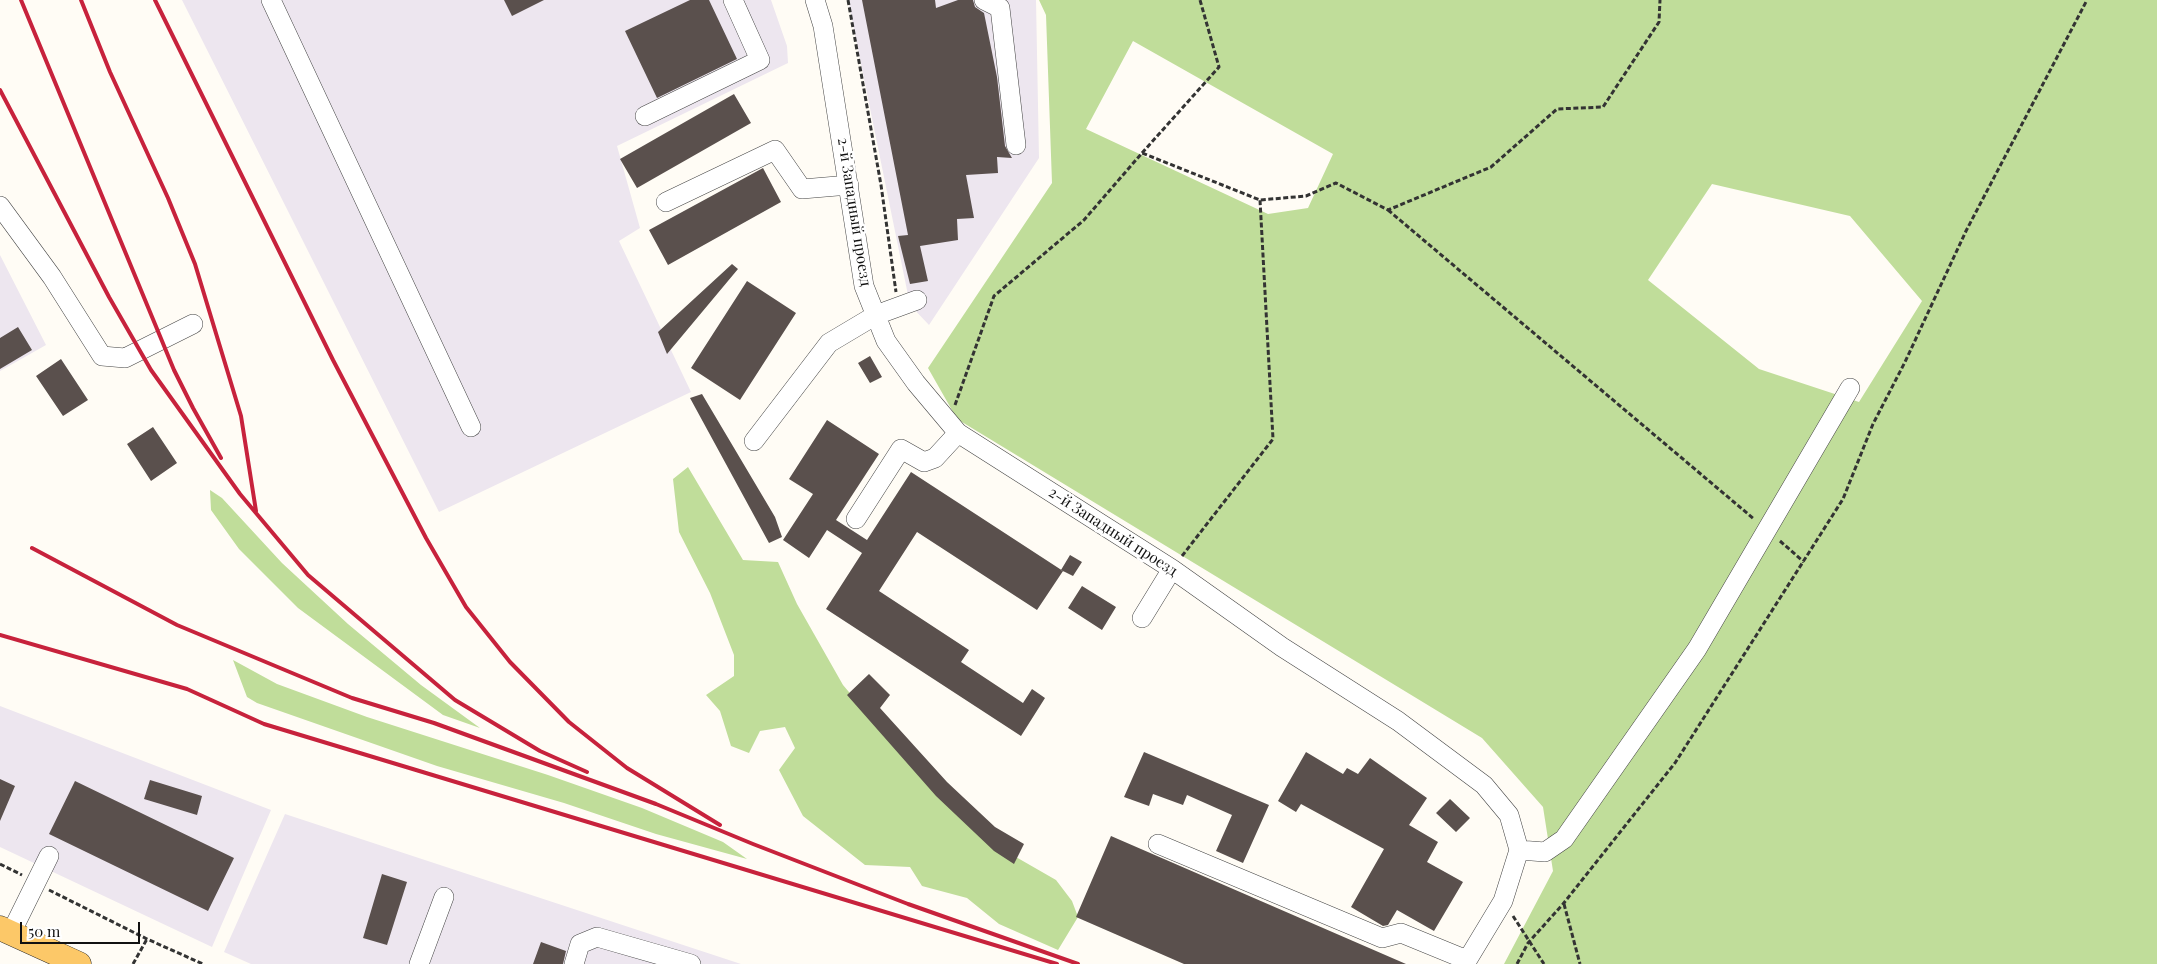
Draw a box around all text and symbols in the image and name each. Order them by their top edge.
street label: 2-й Западный проезд [833,136,875,288]
street label: 2-й Западный проезд [1045,484,1181,580]
scale bar [22,912,142,944]
text: 50 m [28,921,60,941]

